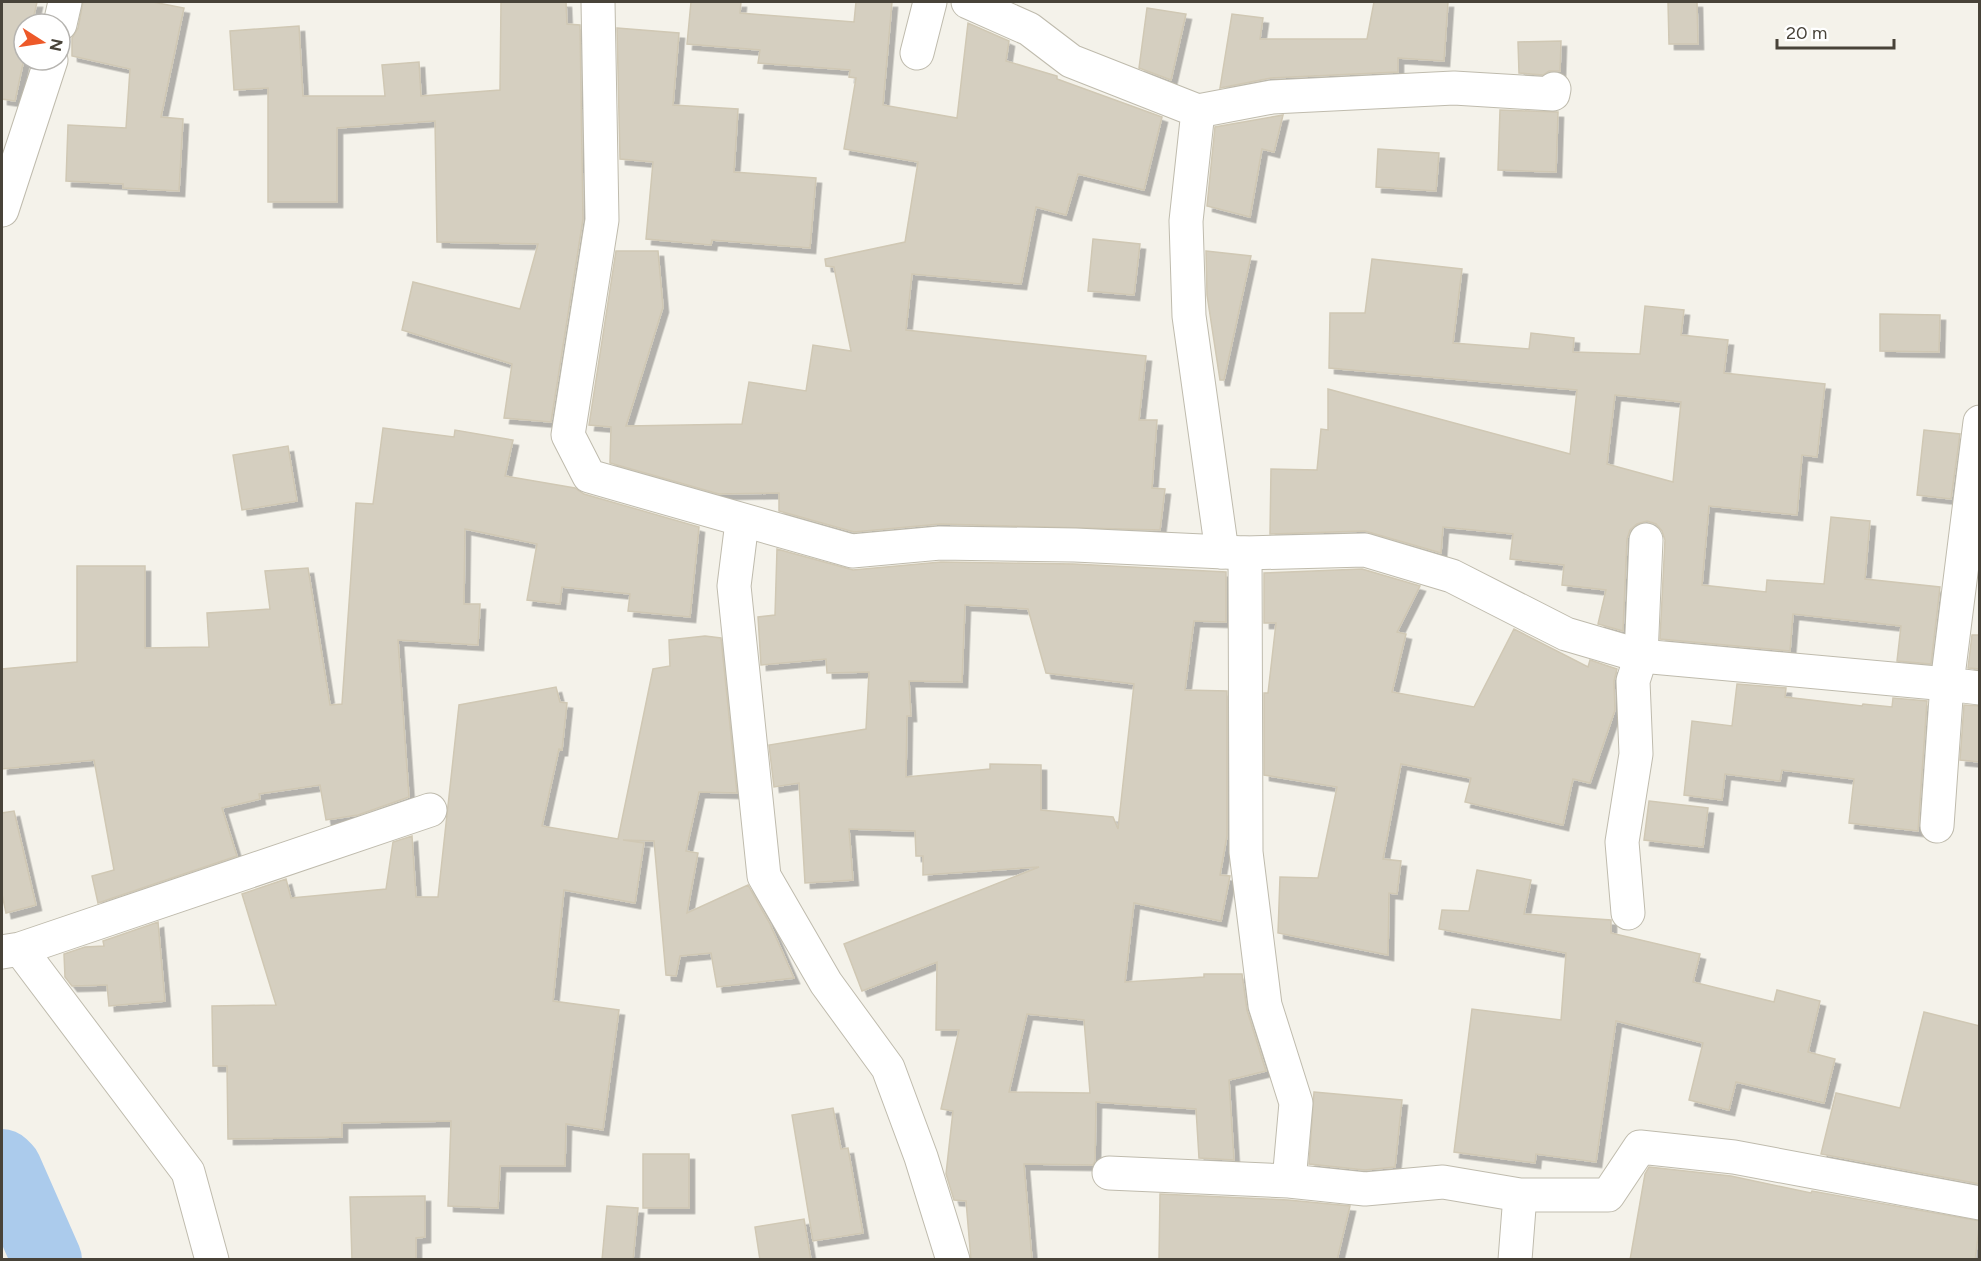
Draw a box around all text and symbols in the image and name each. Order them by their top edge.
north arrow [12,12,72,72]
scale bar [1777,12,1894,50]
text: 20 m [1786,22,1827,44]
text: N [46,37,67,53]

